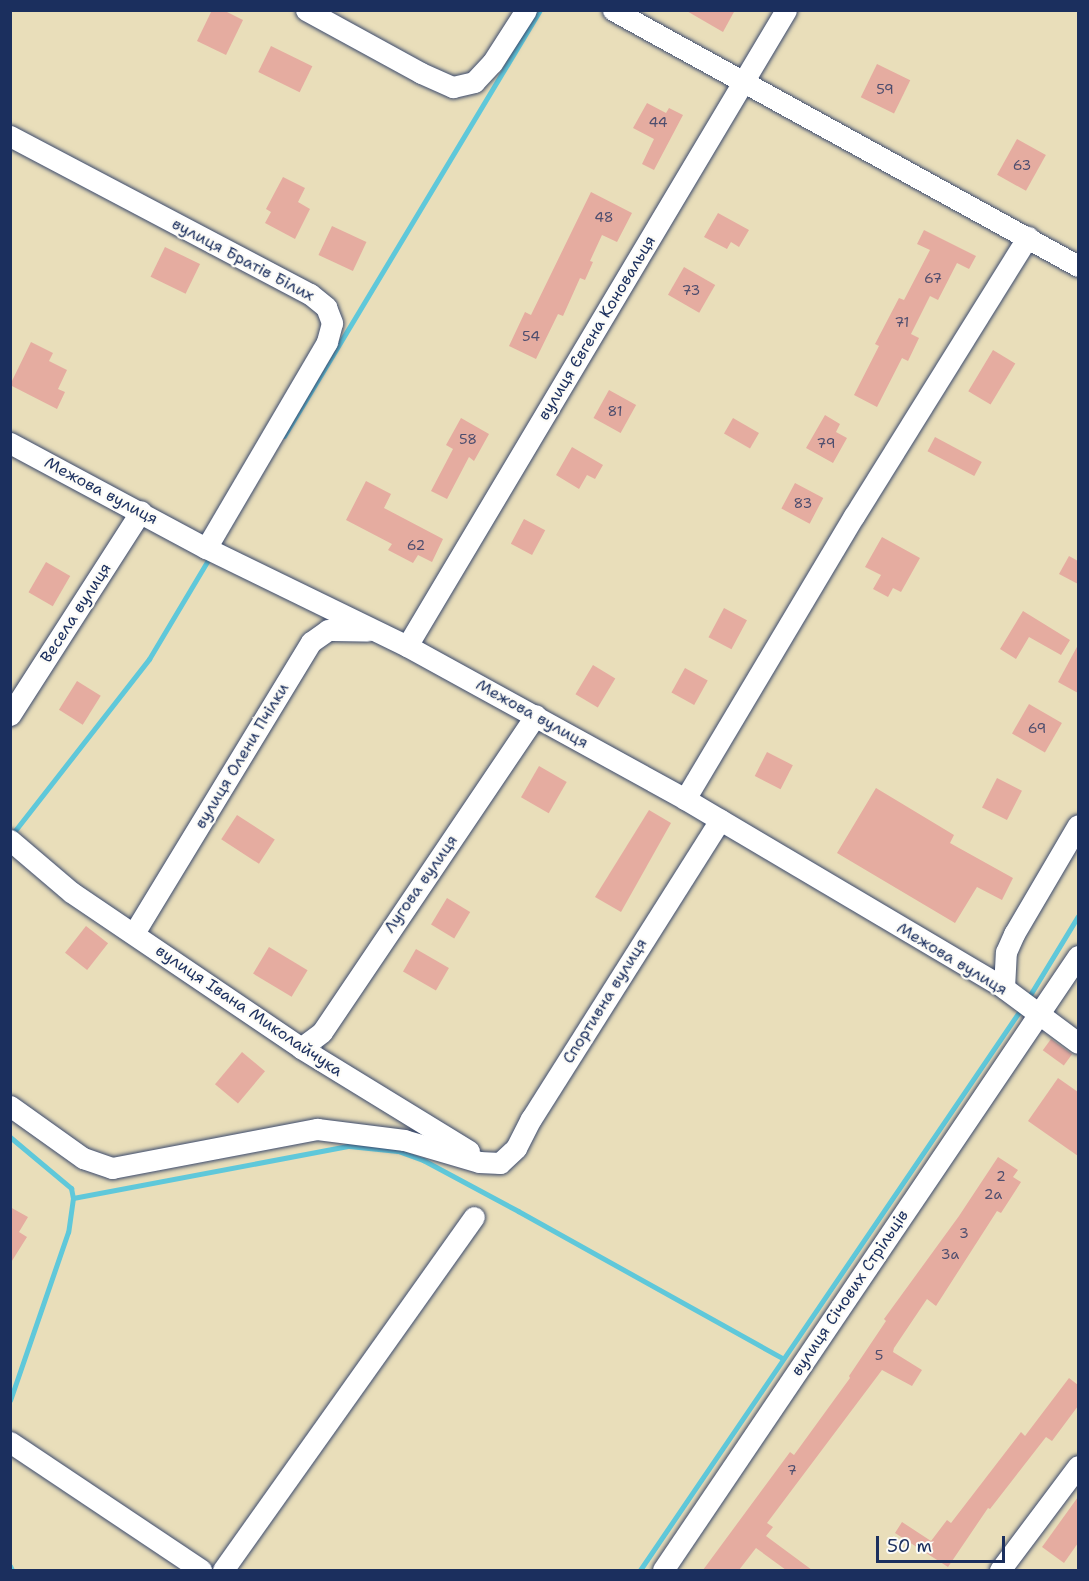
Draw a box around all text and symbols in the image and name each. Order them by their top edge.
house number: 59 [876,81,894,97]
house number: 44 [648,114,668,130]
house number: 63 [1013,157,1031,173]
house number: 48 [594,209,614,225]
street label: вулиця Братів Білих [169,214,317,306]
street label: вулиця Євгена Коновальця [534,232,660,424]
house number: 67 [924,270,942,286]
house number: 73 [682,282,700,298]
house number: 71 [895,314,909,330]
house number: 54 [522,328,540,344]
house number: 81 [607,403,623,419]
house number: 58 [459,431,477,447]
house number: 79 [816,435,836,451]
street label: Межова вулиця [41,453,161,529]
house number: 83 [794,495,812,511]
house number: 62 [407,537,425,553]
street label: Весела вулиця [37,560,115,666]
street label: Межова вулиця [472,675,592,753]
street label: вулиця Олени Пчілки [191,680,293,832]
house number: 69 [1028,720,1046,736]
street label: Лугова вулиця [380,831,462,937]
street label: Межова вулиця [893,918,1011,1000]
street label: Спортивна вулиця [559,935,651,1067]
street label: вулиця Івана Миколайчука [152,941,346,1081]
house number: 2 [996,1168,1006,1184]
house number: 2а [984,1186,1002,1202]
street label: вулиця Січових Стрільців [787,1206,913,1380]
house number: 3 [959,1225,969,1241]
house number: 3а [941,1246,959,1262]
house number: 5 [875,1347,883,1363]
house number: 7 [787,1462,797,1478]
scale bar [879,1524,1008,1562]
text: 50 m [887,1534,932,1558]

